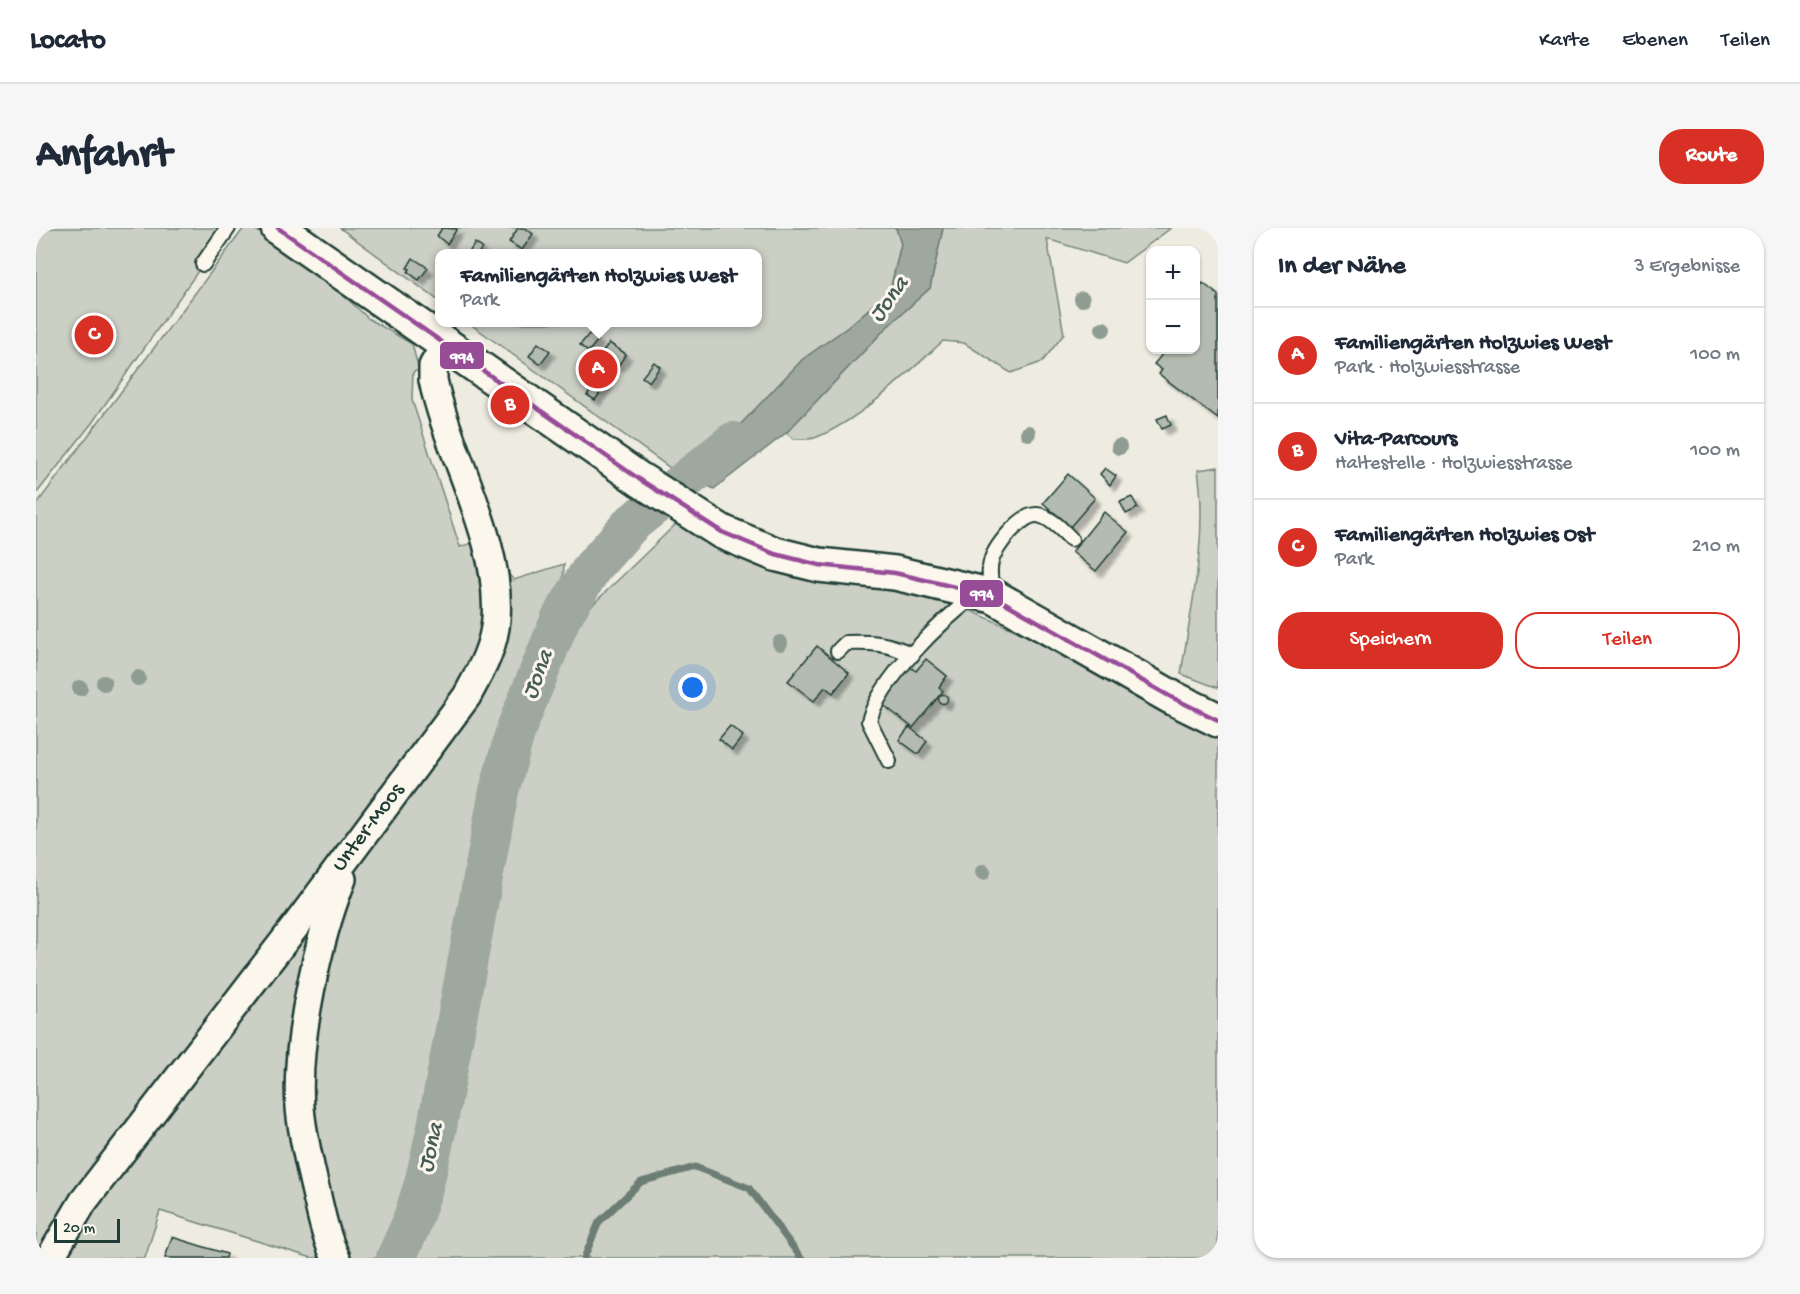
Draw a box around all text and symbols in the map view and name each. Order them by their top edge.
text: Locato [30,25,106,58]
text: Karte [1539,29,1589,54]
text: Ebenen [1622,29,1688,54]
text: Teilen [1721,29,1770,54]
button: Route [1659,129,1764,184]
text: Anfahrt [36,132,171,181]
map controls [1146,246,1200,354]
button: + [1146,246,1200,300]
popup [435,249,762,327]
text: In der Nähe [1278,252,1406,283]
text: 3 Ergebnisse [1634,256,1740,279]
text: Familiengärten Holzwies West [461,264,736,290]
water label: Jona [864,270,917,329]
text: Park [461,290,499,313]
button: − [1146,300,1200,354]
pin: C [74,312,114,358]
text: Familiengärten Holzwies West [1335,331,1611,357]
line badge: 994 [439,341,485,370]
text: A [1292,344,1303,367]
text: 100 m [1690,344,1740,367]
pin: A [578,346,618,392]
text: 994 [449,350,474,369]
text: Park · Holzwiesstrasse [1335,357,1520,380]
pin: B [490,382,530,428]
text: Vita-Parcours [1335,427,1457,453]
text: B [1292,440,1303,463]
text: 100 m [1690,440,1740,463]
text: Haltestelle · Holzwiesstrasse [1335,453,1572,476]
text: Familiengärten Holzwies Ost [1335,523,1594,549]
text: C [1292,536,1303,559]
text: 210 m [1692,536,1740,559]
text: Park [1335,549,1373,572]
line badge: 994 [959,579,1004,608]
text: 994 [969,587,994,606]
button: Speichern [1278,612,1503,669]
button: Teilen [1515,612,1740,669]
water label: Jona [517,645,562,703]
your location [678,673,707,702]
street label: Unter-Moos [327,778,411,878]
water label: Jona [412,1119,452,1176]
scale bar [54,1216,120,1244]
text: 20 m [63,1220,95,1239]

